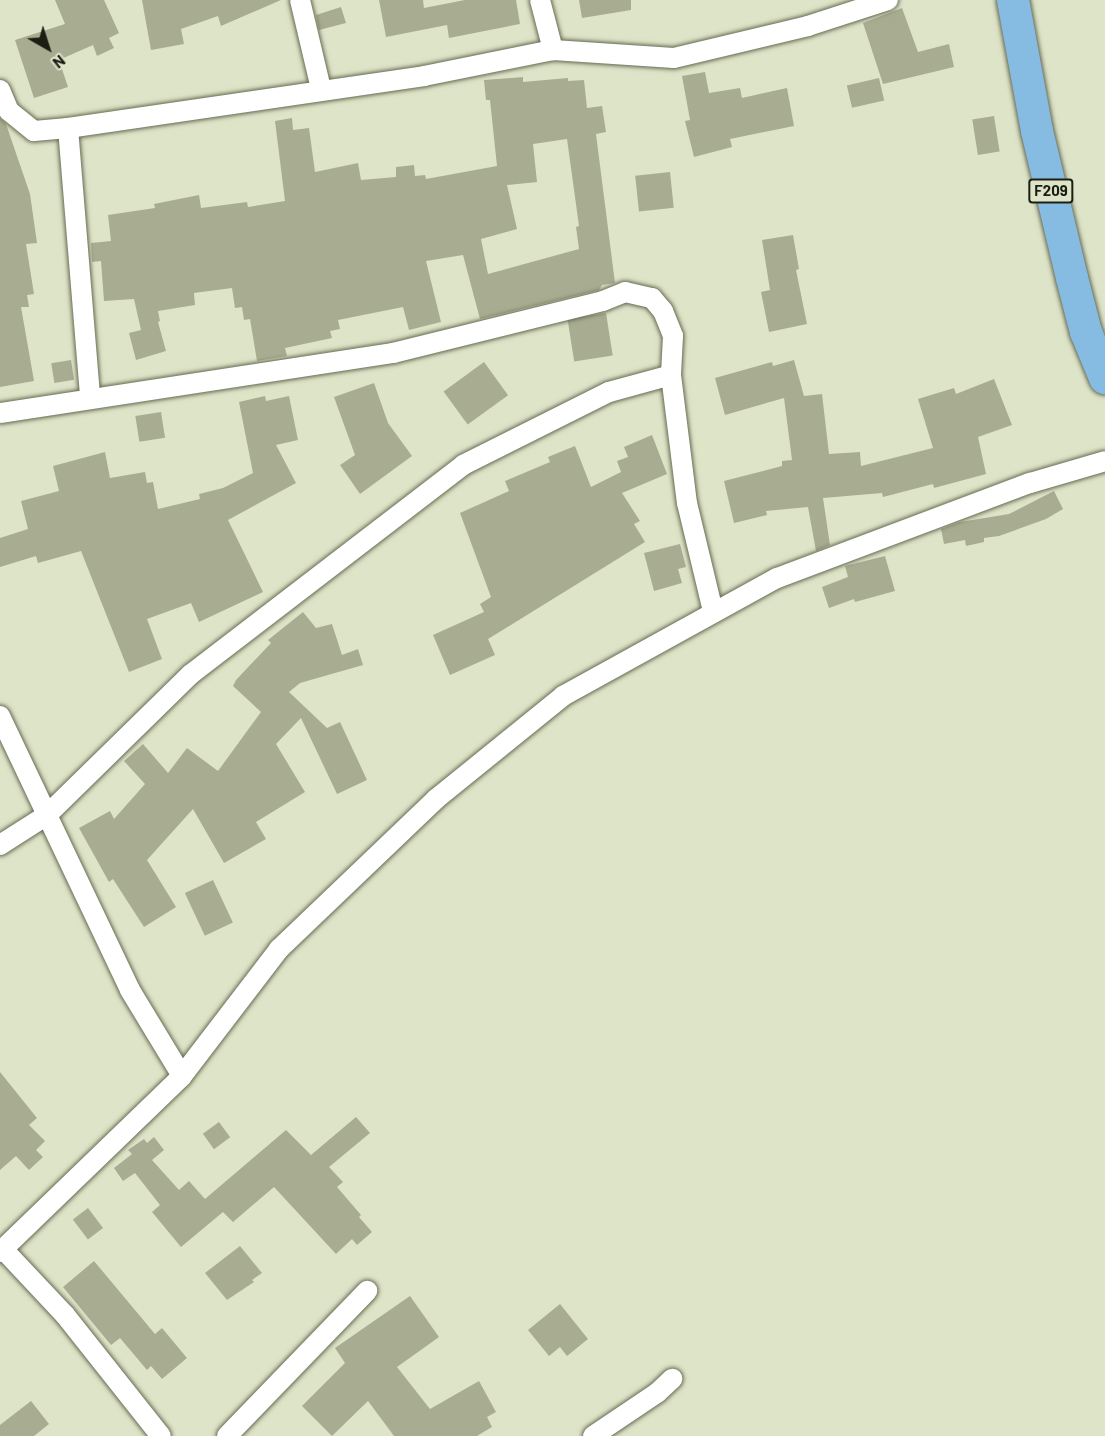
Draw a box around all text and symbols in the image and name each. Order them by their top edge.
north arrow [18,18,78,78]
text: N [50,52,70,73]
road number: F209 [1027,179,1075,203]

